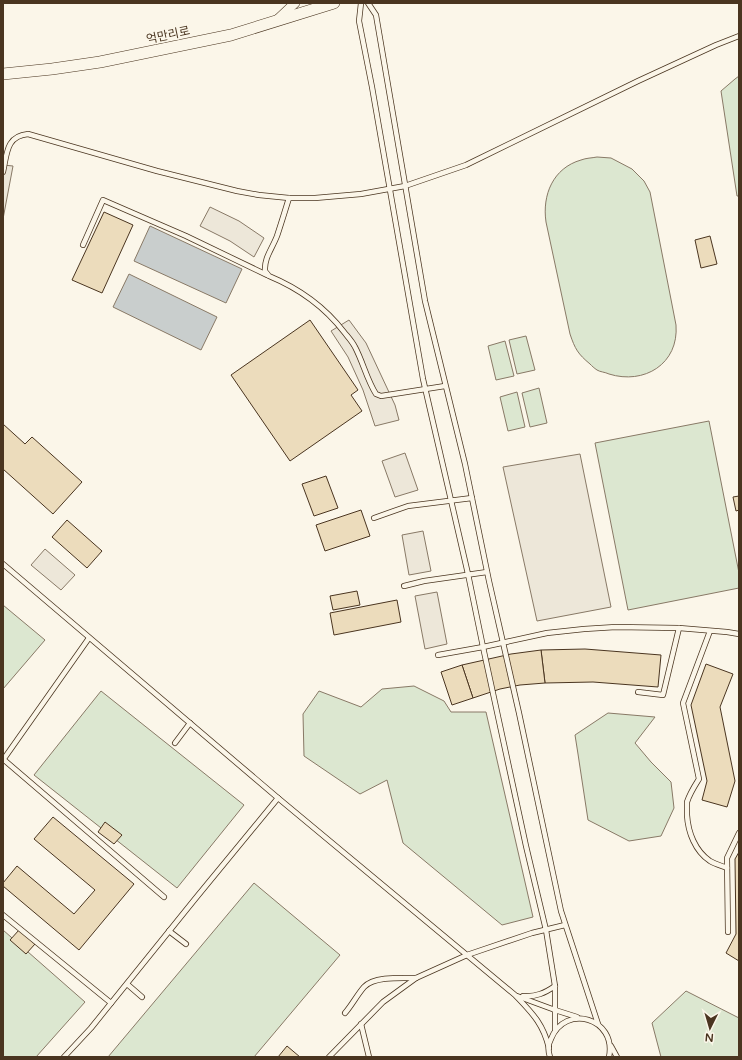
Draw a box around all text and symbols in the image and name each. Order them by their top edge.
street label: 억만리로 [145,24,191,46]
north arrow [690,1008,730,1048]
text: N [704,1031,714,1044]

